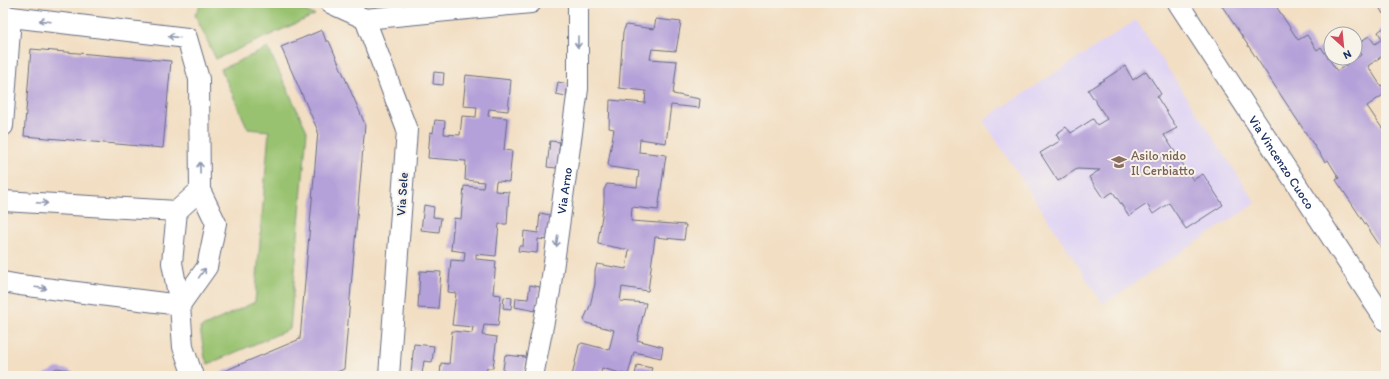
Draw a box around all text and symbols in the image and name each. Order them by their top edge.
one-way arrow [39,18,52,25]
north arrow [1323,26,1363,66]
one-way arrow [168,33,181,41]
one-way arrow [574,35,582,48]
text: N [1341,47,1354,62]
street label: Via Vincenzo Cuoco [1246,112,1318,212]
place label: Asilo nido Il Cerbiatto [1131,148,1195,178]
school or university icon: Asilo nido Il Cerbiatto [1110,153,1128,171]
one-way arrow [196,162,204,175]
street label: Via Arno [553,166,575,215]
street label: Via Sele [393,172,411,216]
one-way arrow [35,199,48,207]
one-way arrow [553,234,561,247]
one-way arrow [198,268,206,279]
one-way arrow [34,284,47,292]

